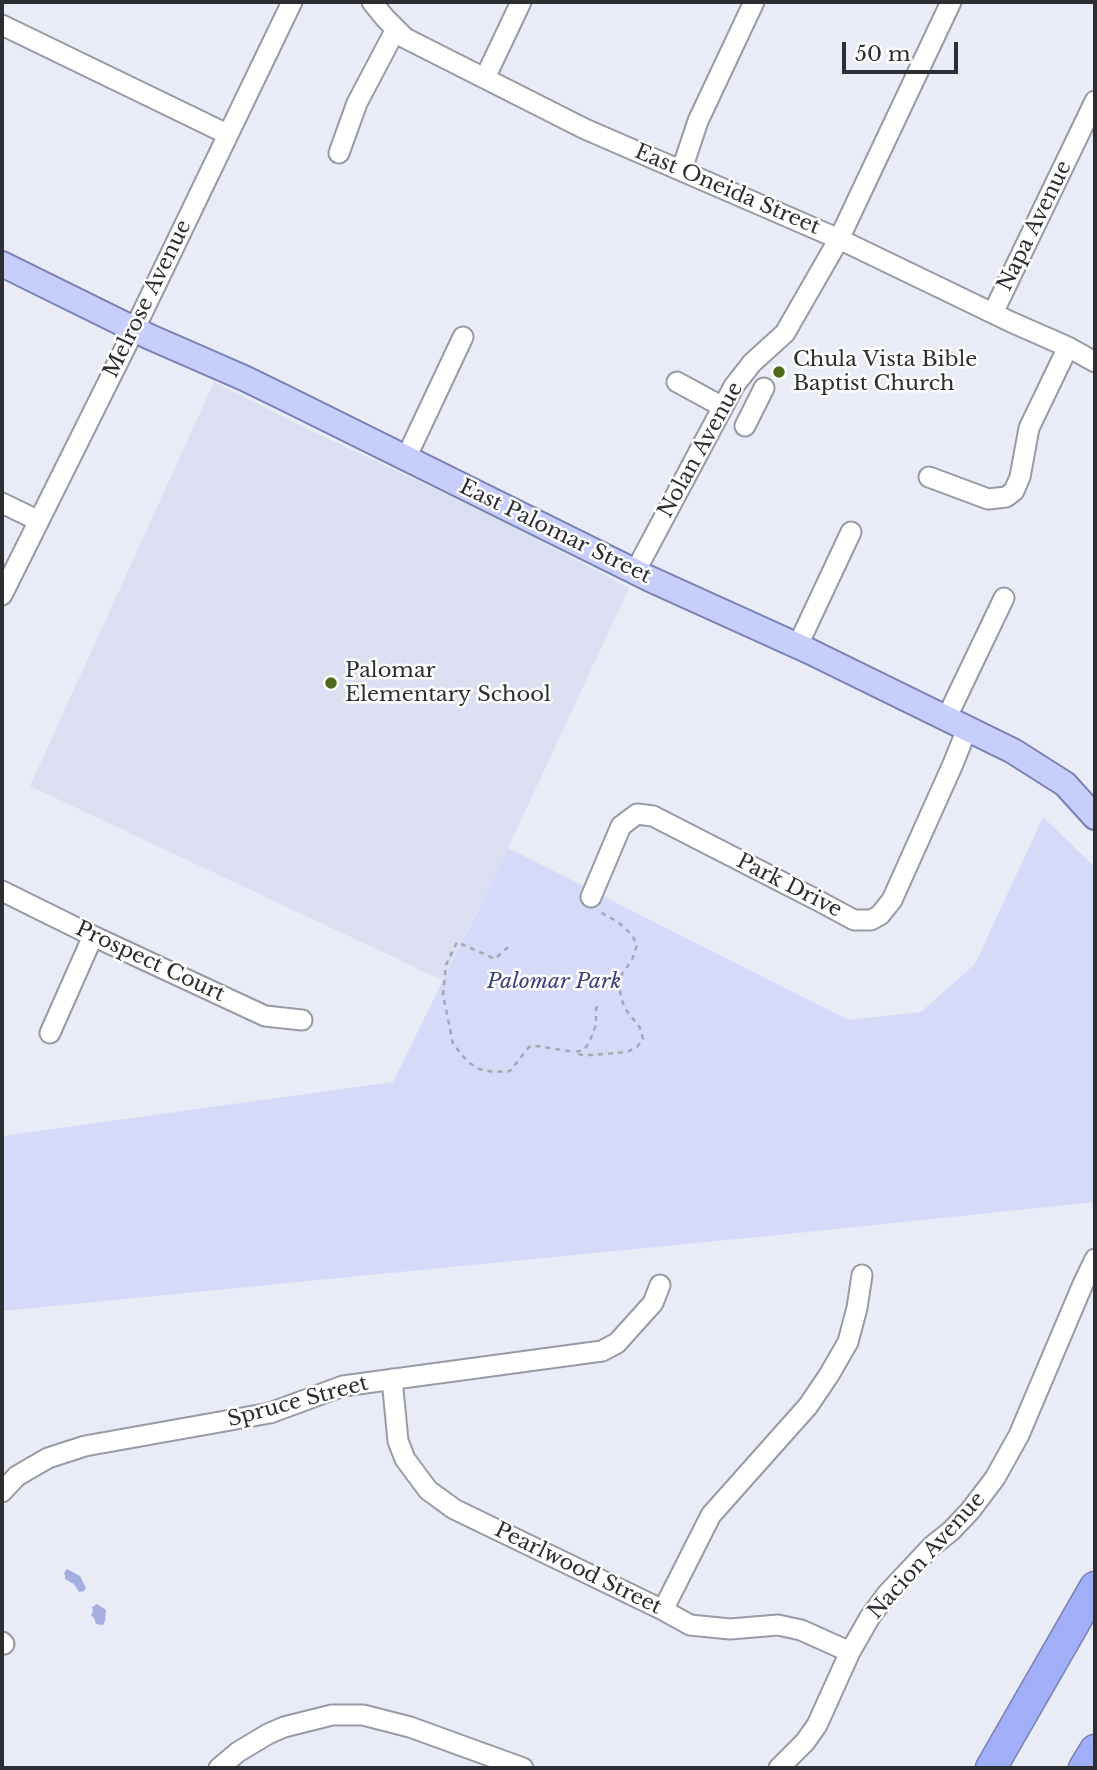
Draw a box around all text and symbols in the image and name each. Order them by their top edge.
scale bar [845,28,960,72]
text: 50 m [855,41,910,67]
street label: East Oneida Street [631,140,823,240]
street label: Napa Avenue [993,157,1077,295]
street label: Melrose Avenue [99,216,197,382]
place label: Chula Vista Bible Baptist Church [793,347,977,397]
marker: Chula Vista Bible Baptist Church [771,364,787,380]
street label: Nolan Avenue [653,378,749,522]
street label: East Palomar Street [455,475,655,589]
place label: Palomar Elementary School [345,658,551,708]
marker: Palomar Elementary School [323,675,339,691]
street label: Park Drive [732,849,846,923]
street label: Prospect Court [71,916,229,1008]
park label: Palomar Park [487,969,621,995]
street label: Spruce Street [225,1371,371,1433]
street label: Nacion Avenue [863,1487,991,1625]
street label: Pearlwood Street [490,1518,666,1620]

